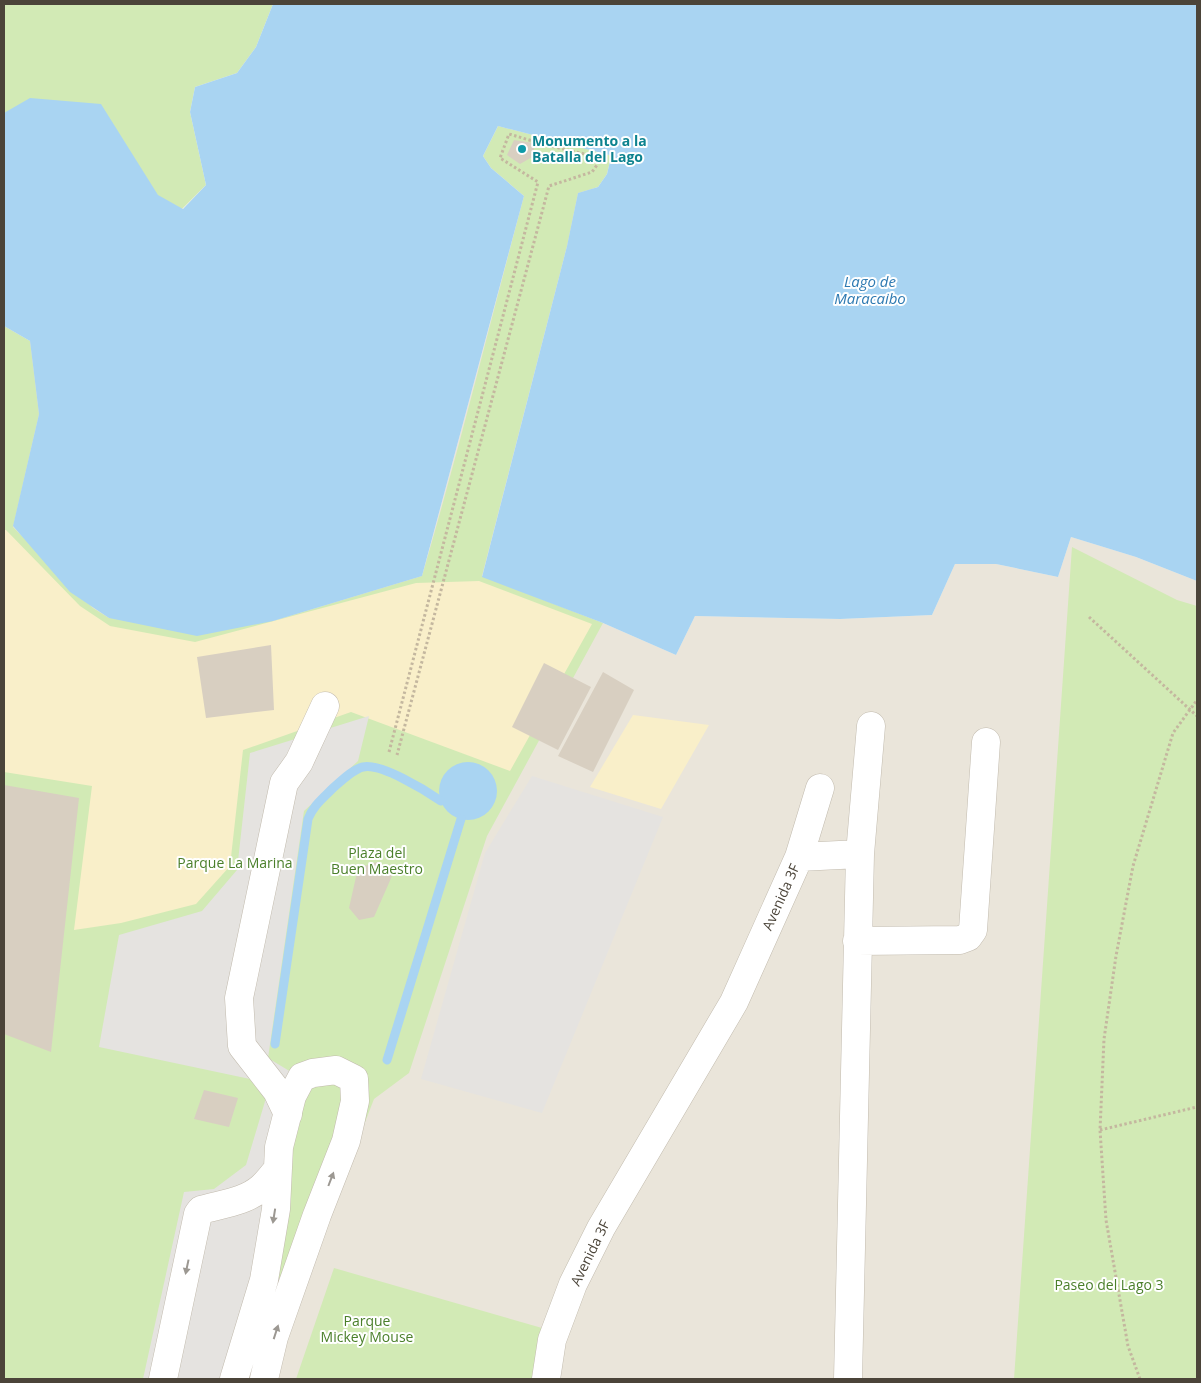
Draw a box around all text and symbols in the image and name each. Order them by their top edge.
place label: Monumento a la Batalla del Lago [532,131,647,166]
marker: Monumento a la Batalla del Lago [516,143,528,155]
water label: Lago de Maracaibo [834,271,906,308]
park label: Plaza del Buen Maestro [331,843,423,878]
park label: Parque La Marina [177,853,293,872]
street label: Avenida 3F [757,860,804,933]
one-way arrow [327,1171,335,1186]
one-way arrow [270,1208,278,1224]
street label: Avenida 3F [565,1217,614,1289]
one-way arrow [183,1259,191,1274]
park label: Paseo del Lago 3 [1054,1275,1164,1294]
park label: Parque Mickey Mouse [321,1311,414,1346]
one-way arrow [273,1324,281,1339]

